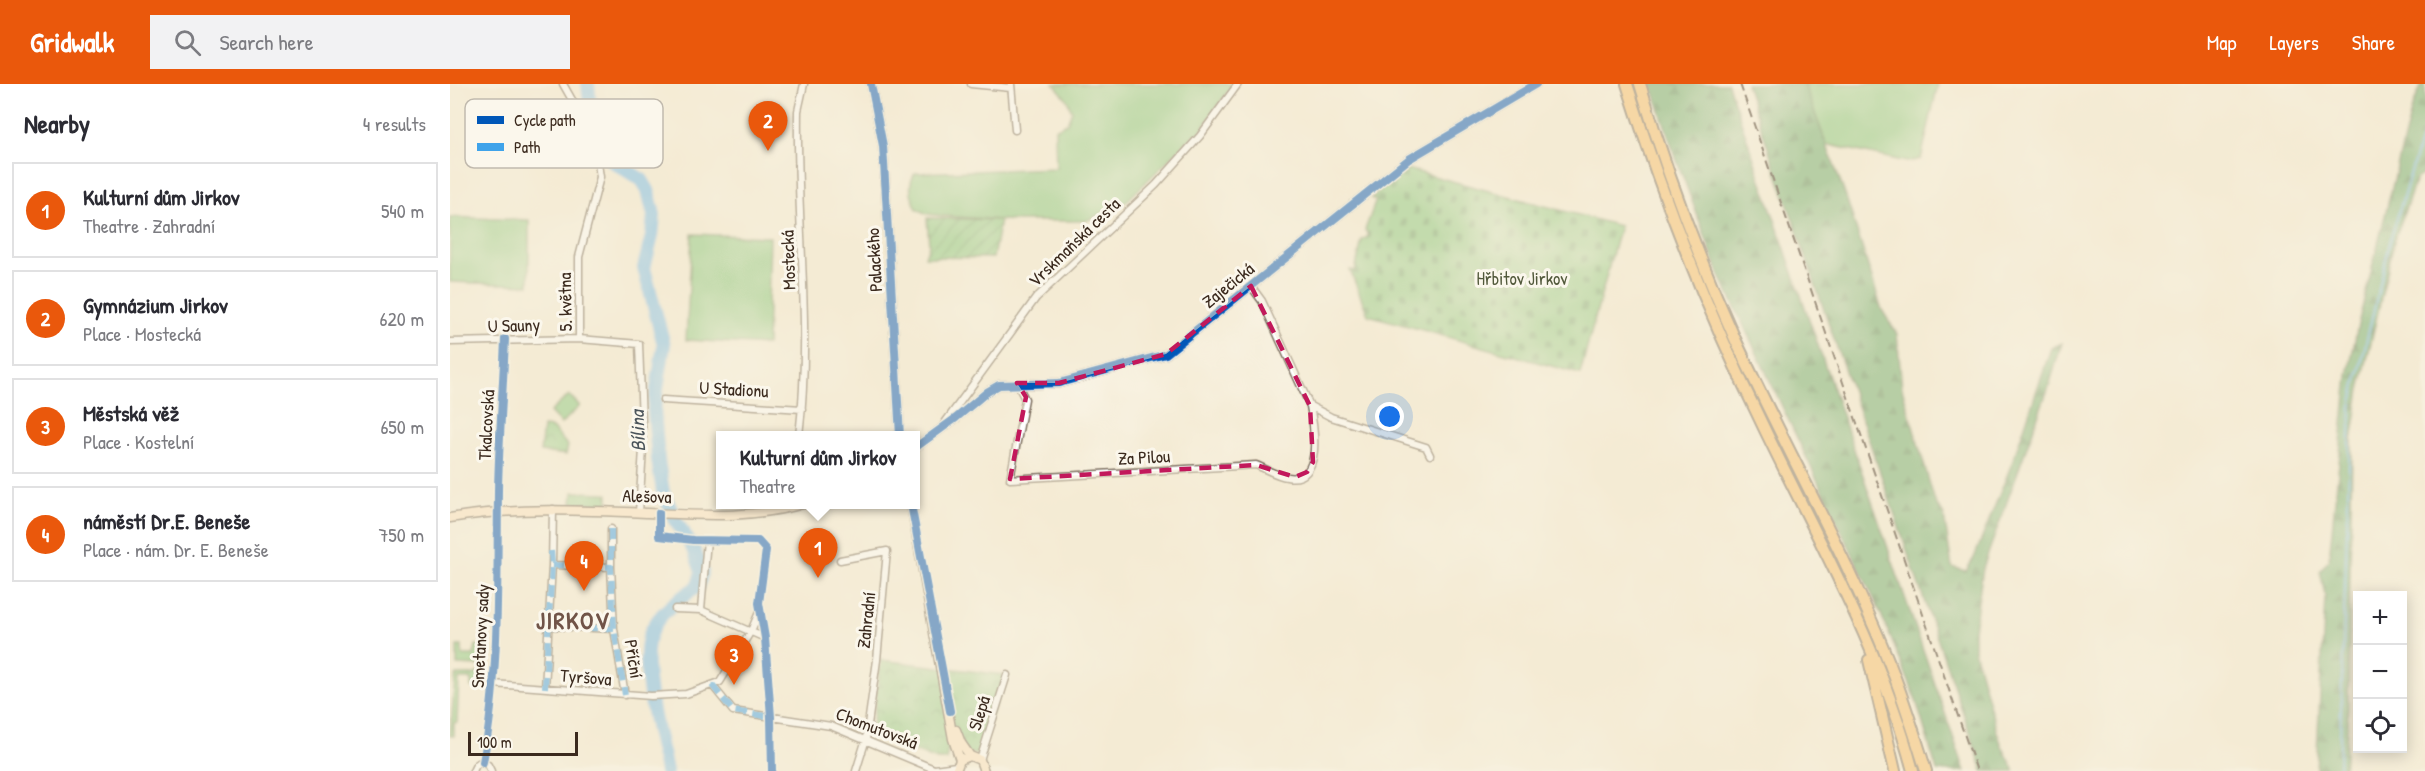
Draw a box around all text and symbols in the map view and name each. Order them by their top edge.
search box [150,15,570,69]
text: Gridwalk [30,23,114,61]
icon: search [171,26,204,59]
text: Search here [219,27,313,57]
text: Map [2207,28,2236,57]
text: Layers [2269,28,2319,57]
text: Share [2352,28,2395,57]
legend [465,99,663,168]
pin: 2 [748,101,788,151]
text: Nearby [24,106,90,141]
text: Cycle path [514,109,576,131]
text: 4 results [363,110,426,137]
text: Path [514,136,540,158]
text: Kulturní dům Jirkov [83,182,240,212]
street label: Vrskmaňská cesta [1023,192,1125,292]
text: 1 [42,197,49,224]
text: 540 m [381,197,424,224]
text: Theatre · Zahradní [83,212,216,239]
street label: Palackého [860,227,888,293]
street label: Mostecká [774,230,802,290]
street label: Zaječická [1197,256,1259,314]
park label: Hřbitov Jirkov [1476,266,1568,291]
street label: 5. května [552,272,578,332]
text: Gymnázium Jirkov [83,290,228,320]
text: 2 [41,305,50,332]
text: 620 m [380,305,424,332]
street label: U Sauny [487,312,541,338]
text: Place · Mostecká [83,320,201,347]
street label: U Stadionu [699,375,769,403]
street label: Tkalcovská [472,389,500,461]
text: Městská věž [83,398,179,428]
your location [1375,402,1404,431]
water label: Bílina [623,408,651,452]
text: 3 [41,413,50,440]
text: 650 m [380,413,424,440]
text: Place · Kostelní [83,428,195,455]
popup [716,431,920,509]
text: Kulturní dům Jirkov [740,442,896,472]
street label: Za Pilou [1117,443,1171,471]
text: Theatre [740,472,796,499]
street label: Alešova [622,483,672,509]
text: náměstí Dr.E. Beneše [83,506,250,536]
text: 4 [42,521,49,548]
text: 750 m [378,521,424,548]
pin: 1 [798,528,838,578]
text: Place · nám. Dr. E. Beneše [83,536,269,563]
pin: 4 [564,542,604,591]
street label: Smetanovy sady [465,583,495,689]
street label: Zahradní [851,590,881,650]
map controls [2353,591,2407,753]
button: + [2353,591,2407,645]
district label: JIRKOV [536,604,610,636]
pin: 3 [714,636,754,685]
street label: Příční [619,638,649,680]
button: − [2353,645,2407,699]
street label: Tyršova [559,662,613,692]
street label: Slepá [962,693,996,733]
button: locate [2353,699,2407,753]
street label: Chomutovská [832,701,922,755]
scale bar [468,729,578,756]
text: 100 m [477,731,512,753]

